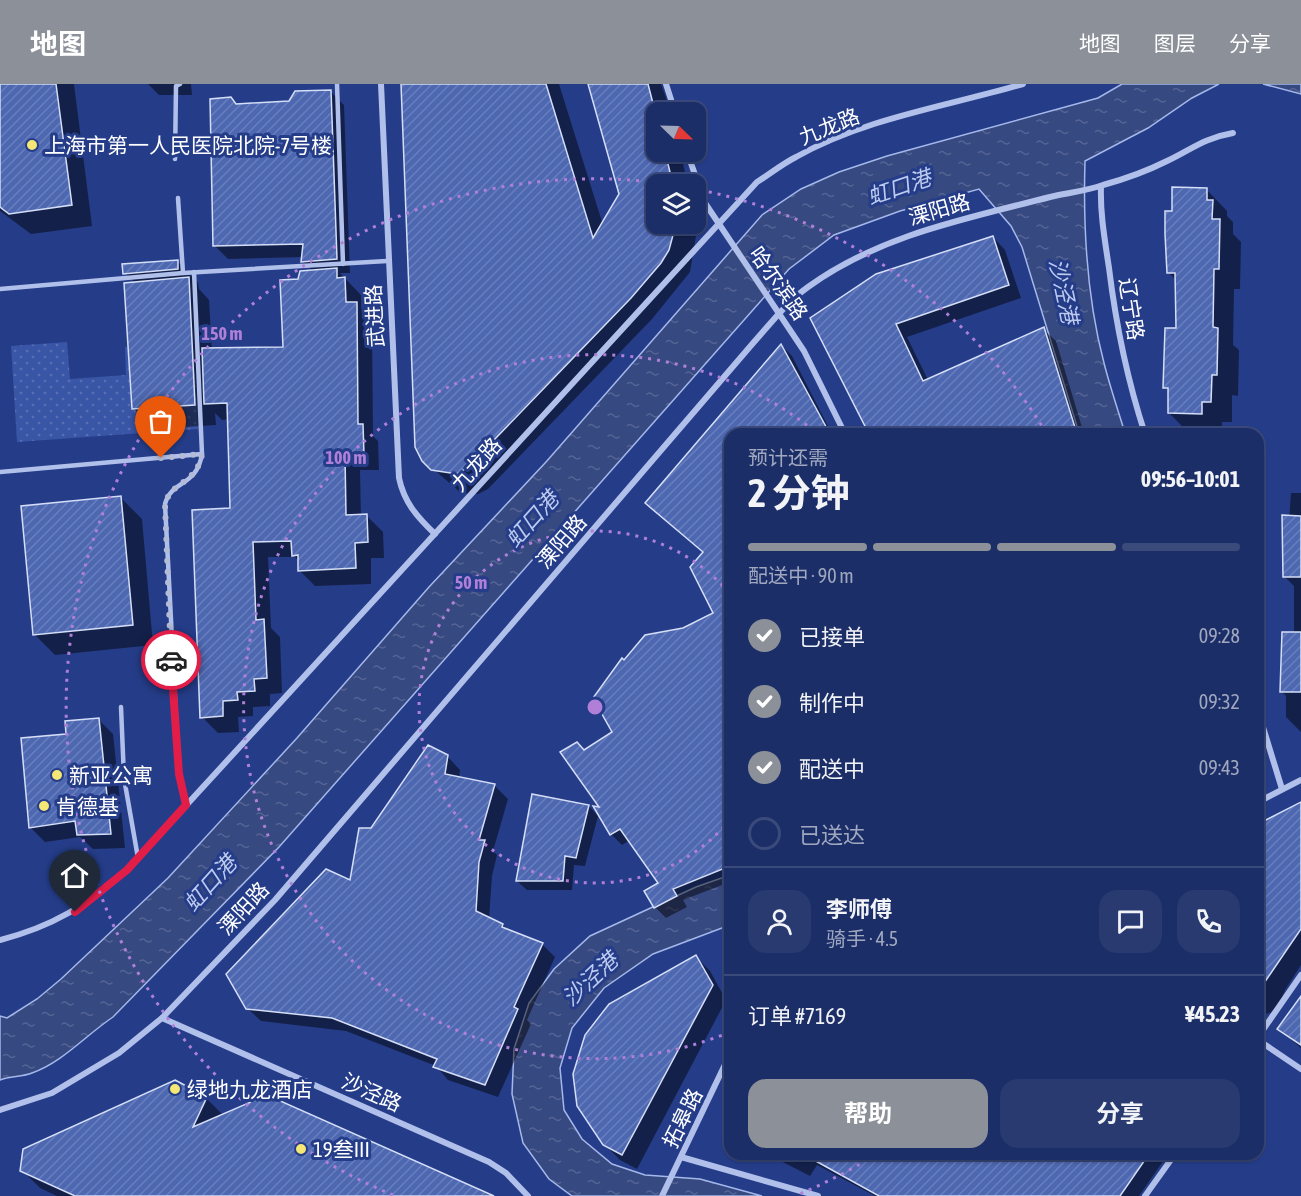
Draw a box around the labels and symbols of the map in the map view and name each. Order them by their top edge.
north arrow [646,102,706,162]
street label: 九龙路 [795,103,863,149]
place label: 上海市第一人民医院北院-7号楼 [44,133,332,157]
marker: 上海市第一人民医院北院-7号楼 [25,138,39,152]
water label: 虹口港 [864,163,937,210]
street label: 溧阳路 [905,189,973,229]
street label: 哈尔滨路 [745,242,813,324]
water label: 沙泾港 [1044,256,1084,329]
street label: 辽宁路 [1115,276,1149,342]
street label: 武进路 [360,284,388,348]
text: 150 m [202,323,242,344]
pin [135,396,186,458]
street label: 九龙路 [446,433,506,495]
text: 100 m [326,447,366,468]
water label: 虹口港 [500,484,566,552]
street label: 溧阳路 [531,509,591,573]
text: 50 m [455,572,487,593]
courier [141,630,201,690]
centre of rings [585,697,605,717]
place label: 新亚公寓 [69,763,153,787]
marker: 新亚公寓 [50,768,64,782]
place label: 肯德基 [56,794,119,818]
marker: 肯德基 [37,799,51,813]
water label: 虹口港 [178,848,244,916]
pin [49,850,100,912]
street label: 溧阳路 [213,877,273,939]
water label: 沙泾港 [557,945,625,1011]
street label: 沙泾路 [338,1068,406,1116]
place label: 绿地九龙酒店 [187,1077,313,1101]
marker: 绿地九龙酒店 [168,1082,182,1096]
street label: 拓皋路 [657,1084,707,1152]
place label: 19叁III [313,1137,370,1161]
marker: 19叁III [294,1142,308,1156]

